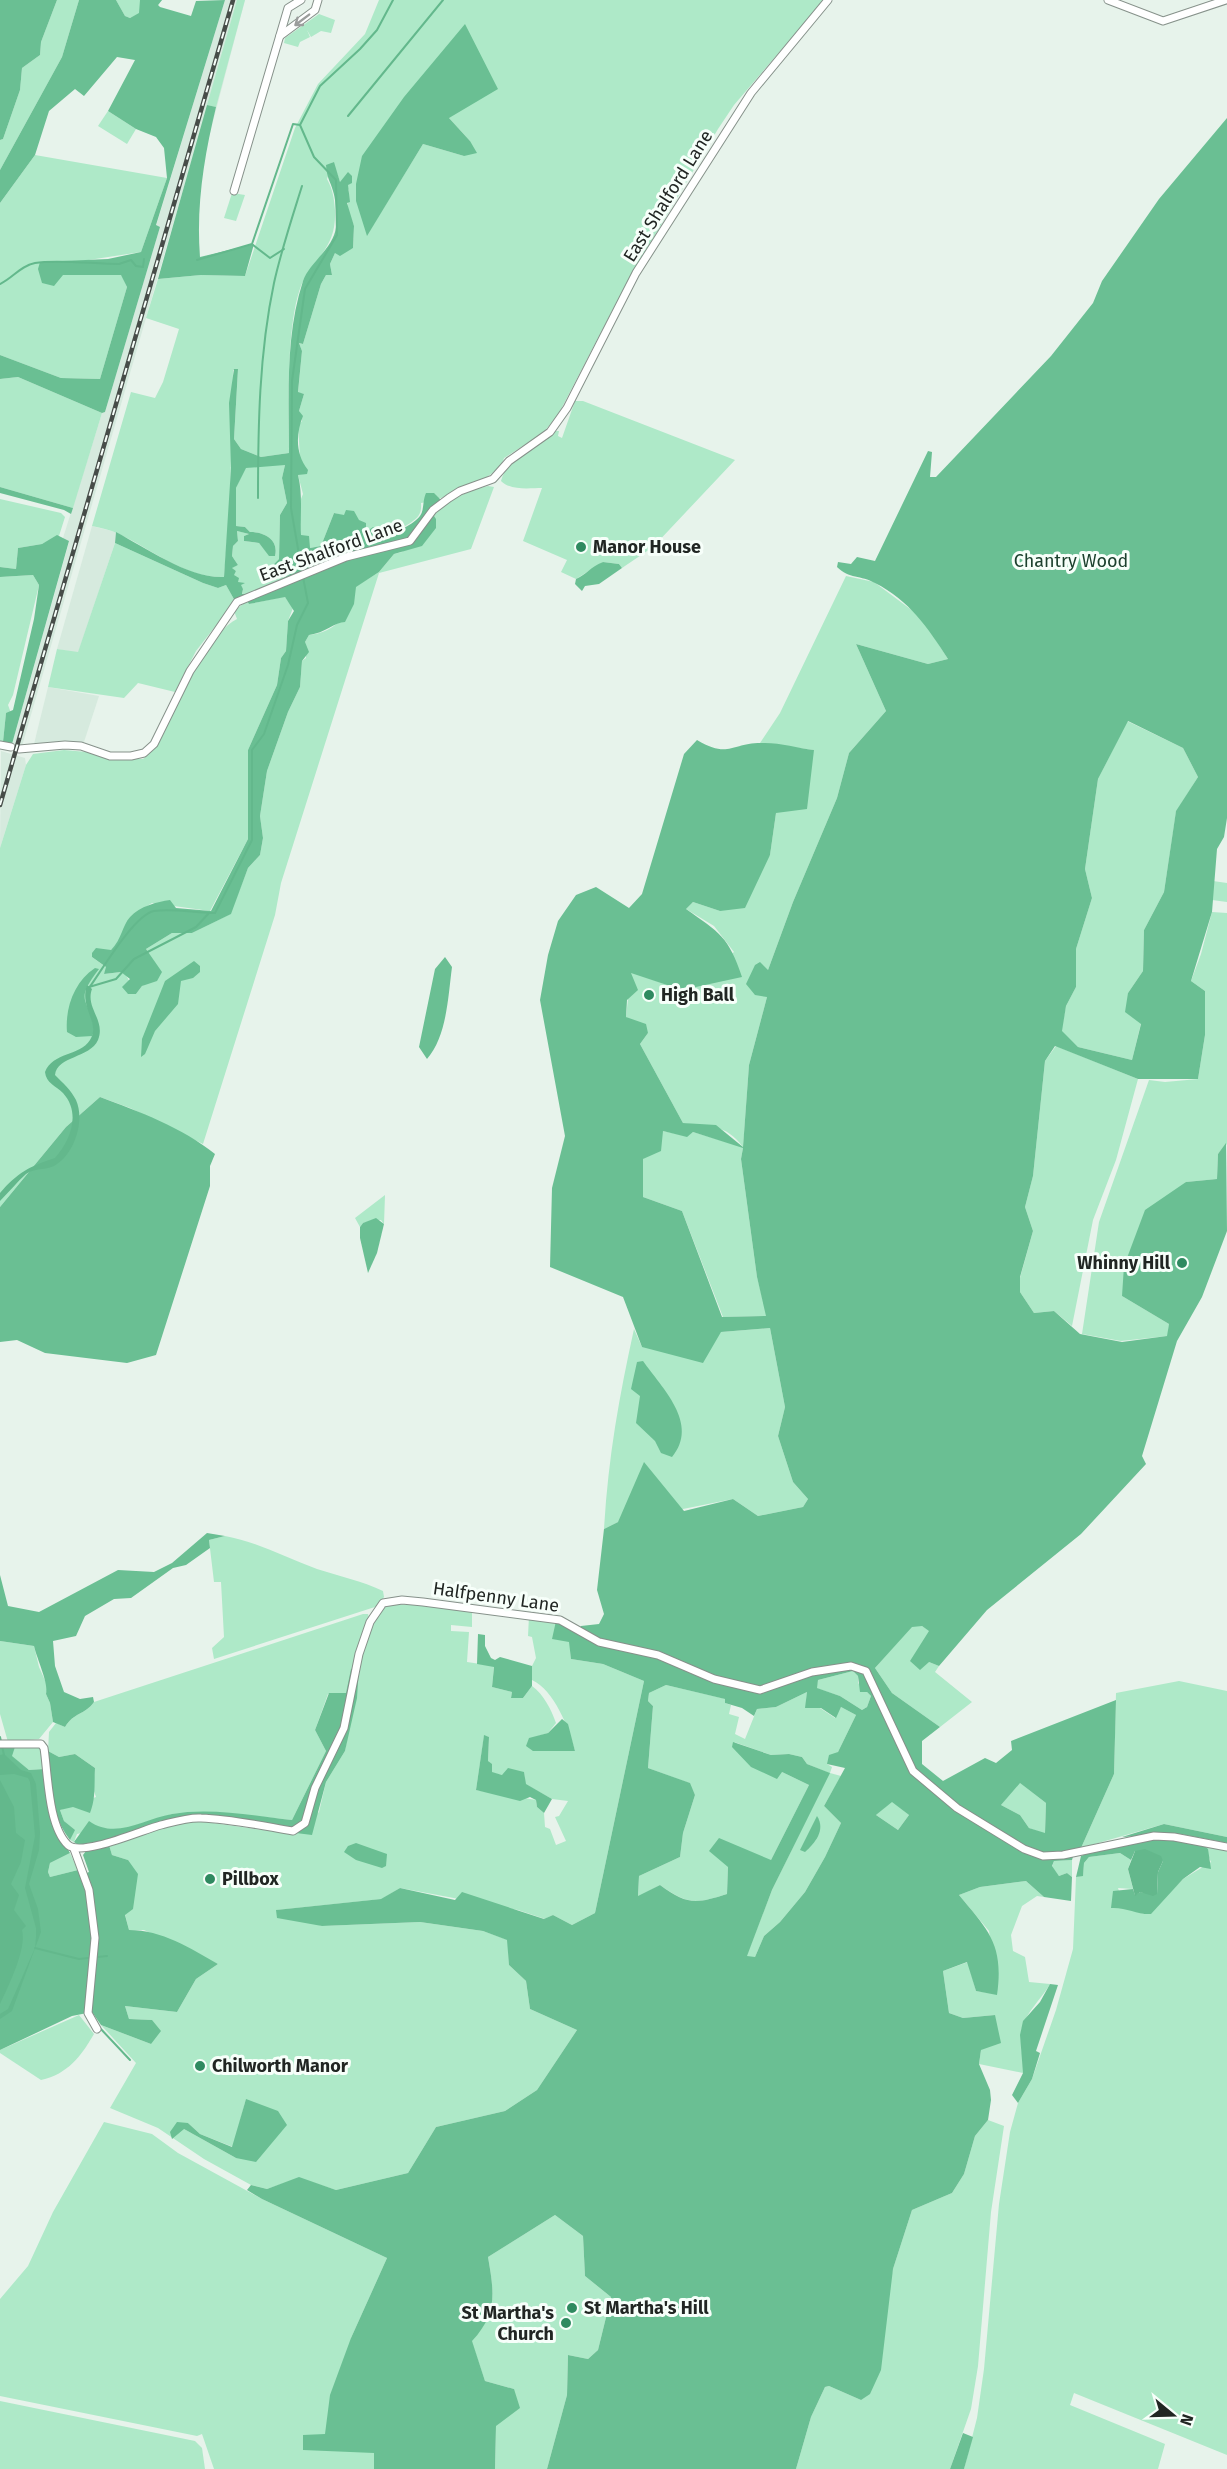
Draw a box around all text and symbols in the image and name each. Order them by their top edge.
one-way arrow [295,14,311,26]
street label: East Shalford Lane [619,126,717,266]
street label: East Shalford Lane [256,514,406,586]
place label: Manor House [593,536,701,558]
marker: Manor House [574,540,588,554]
park label: Chantry Wood [1014,550,1128,572]
place label: High Ball [661,984,735,1006]
marker: High Ball [642,988,656,1002]
place label: Whinny Hill [1077,1252,1171,1274]
marker: Whinny Hill [1175,1256,1189,1270]
street label: Halfpenny Lane [431,1577,561,1617]
place label: Pillbox [222,1868,280,1890]
marker: Pillbox [203,1872,217,1886]
place label: Chilworth Manor [212,2055,349,2077]
marker: Chilworth Manor [193,2059,207,2073]
place label: St Martha's Hill [584,2297,709,2319]
marker: St Martha's Hill [565,2301,579,2315]
place label: St Martha's Church [461,2302,554,2345]
marker: St Martha's Church [559,2316,573,2330]
north arrow [1143,2385,1203,2445]
text: N [1176,2412,1197,2428]

